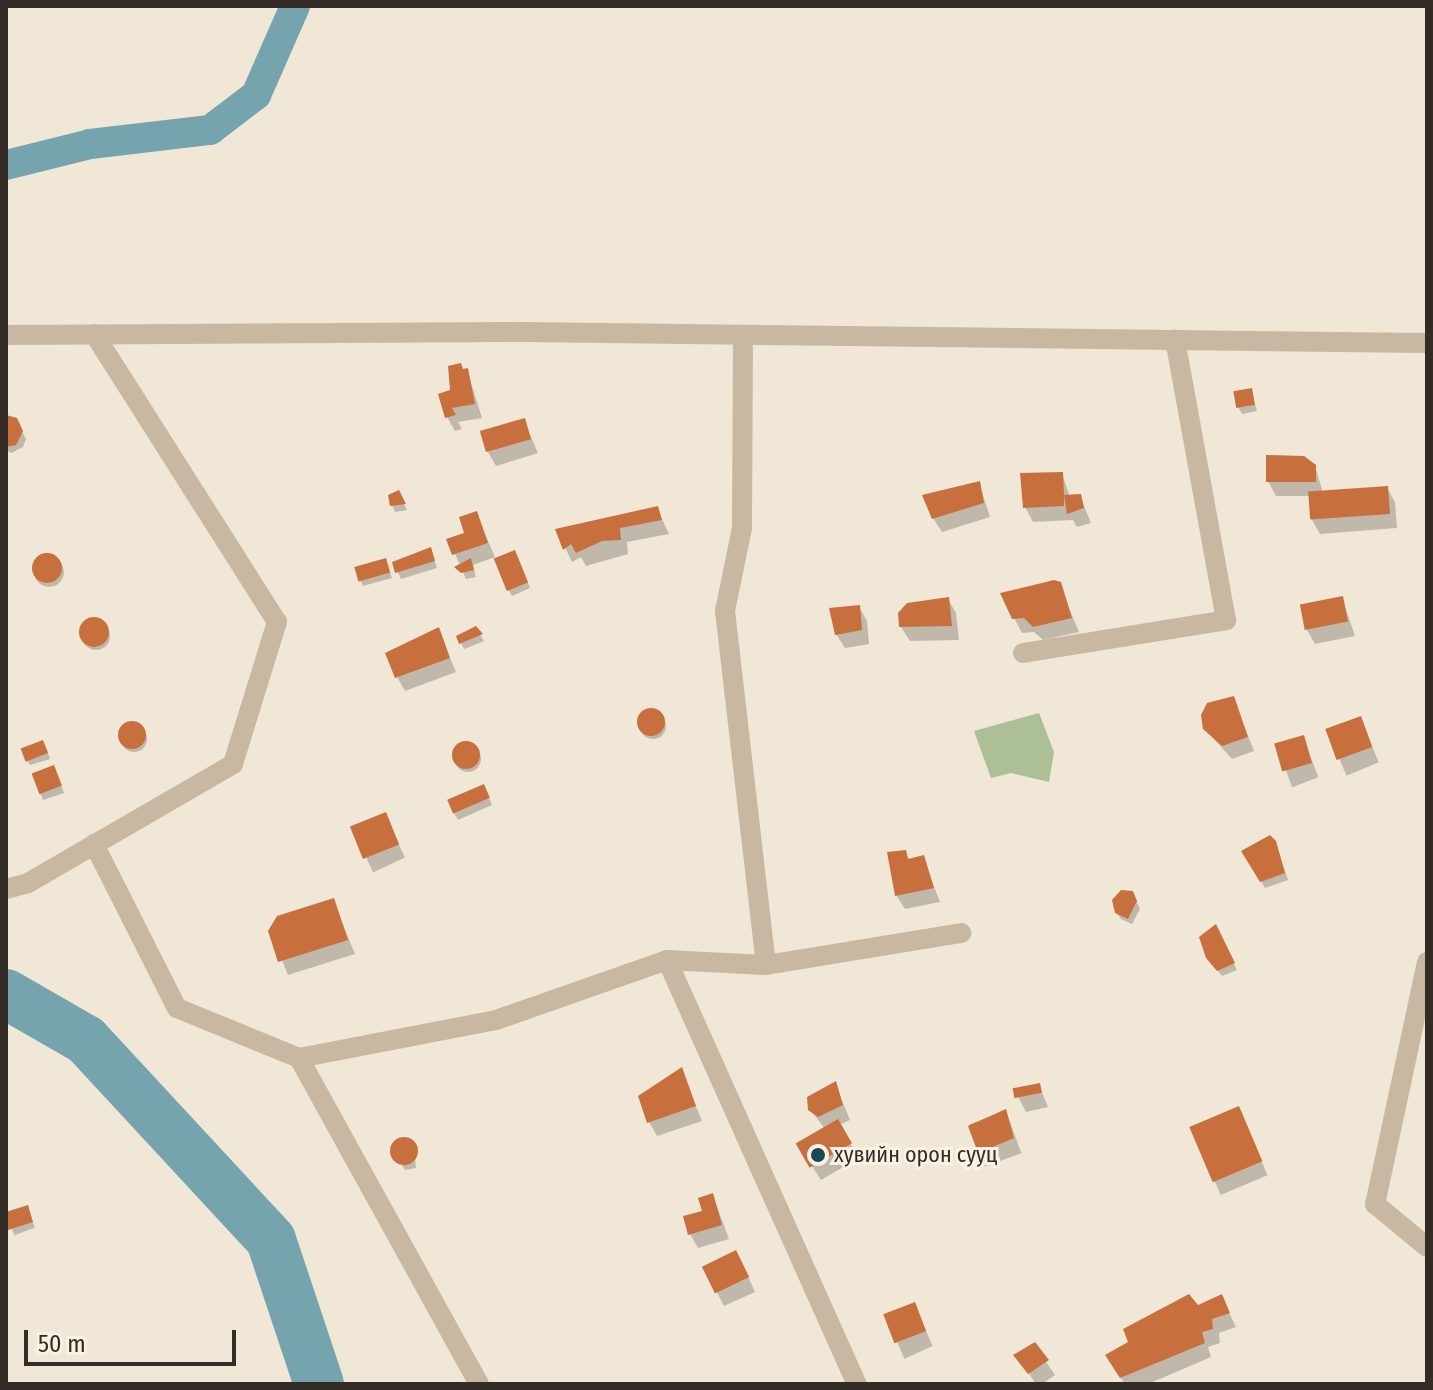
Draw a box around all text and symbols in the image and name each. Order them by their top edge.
place label: хувийн орон сууц [834,1142,997,1168]
marker: хувийн орон сууц [809,1146,827,1164]
scale bar [28,1314,240,1364]
text: 50 m [38,1330,86,1358]

